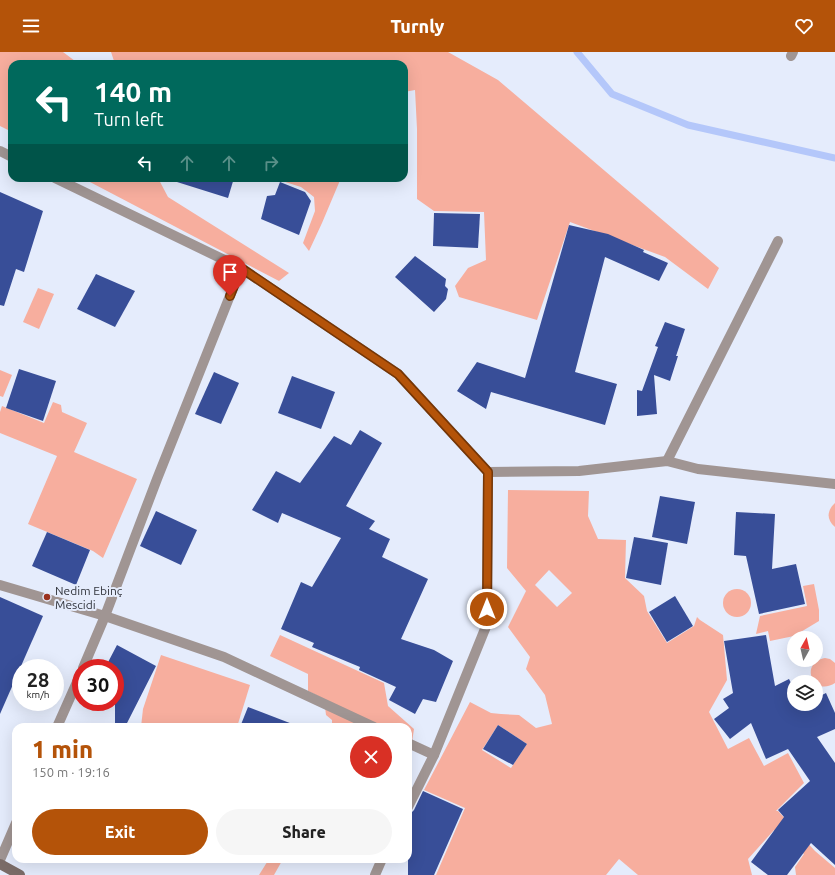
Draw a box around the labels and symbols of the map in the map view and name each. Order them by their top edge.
pin [213,255,247,296]
place label: Nedim Ebinç Mescidi [55,584,123,611]
position arrow [466,588,508,630]
marker: Nedim Ebinç Mescidi [42,592,52,602]
north arrow [787,631,823,667]
speed limit sign: 30 [72,659,124,711]

